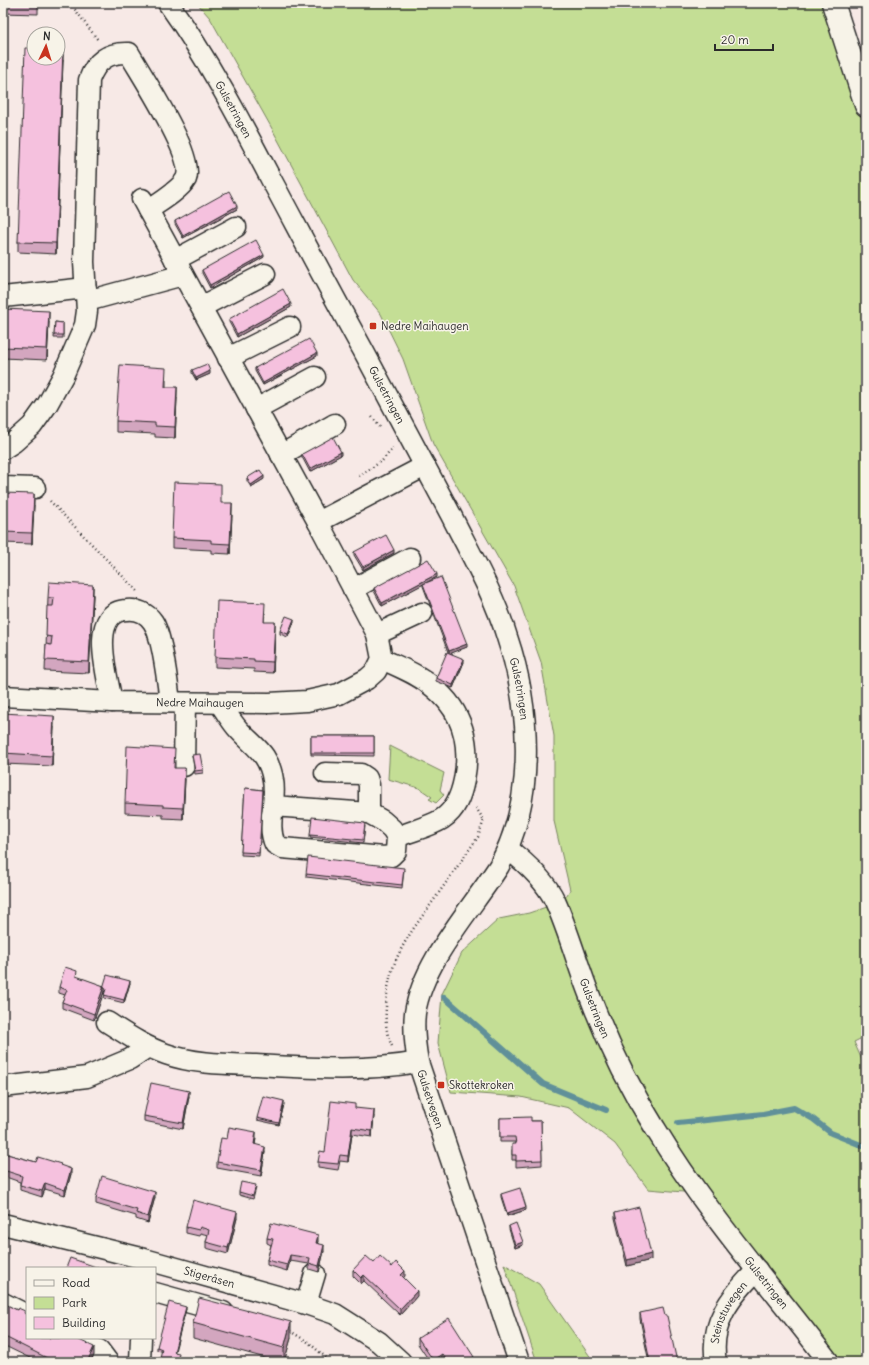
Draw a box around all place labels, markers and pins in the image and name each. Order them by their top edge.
place label: Nedre Maihaugen [381,319,469,333]
marker: Nedre Maihaugen [368,321,378,331]
place label: Skottekroken [449,1078,514,1092]
marker: Skottekroken [436,1080,446,1090]

